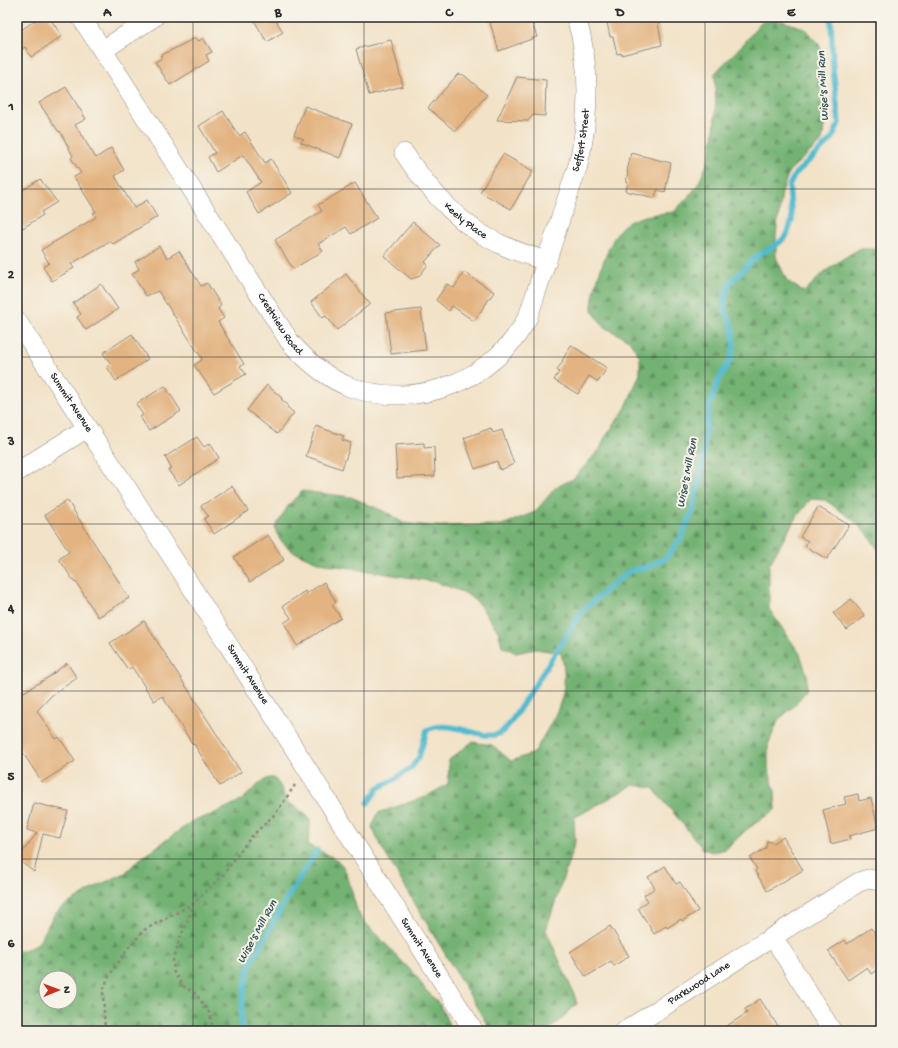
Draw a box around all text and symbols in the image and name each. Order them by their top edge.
text: A [102,6,112,21]
text: B [274,6,283,21]
text: C [444,6,454,21]
text: D [615,6,625,21]
text: E [787,6,796,21]
water label: Wise's Mill Run [815,50,833,122]
text: 1 [7,100,14,115]
street label: Seffert Street [570,107,593,174]
street label: Keely Place [441,200,489,242]
text: 2 [8,268,15,283]
street label: Crestview Road [254,291,306,359]
street label: Summit Avenue [47,371,95,435]
text: 3 [7,435,15,450]
water label: Wise's Mill Run [674,437,702,509]
text: 4 [7,602,15,617]
street label: Summit Avenue [224,643,271,707]
text: 5 [8,770,15,785]
water label: Wise's Mill Run [235,898,281,966]
street label: Summit Avenue [398,916,445,980]
text: 6 [8,937,15,952]
street label: Parkwood Lane [665,959,733,1008]
north arrow [38,970,78,1010]
text: N [60,986,72,994]

